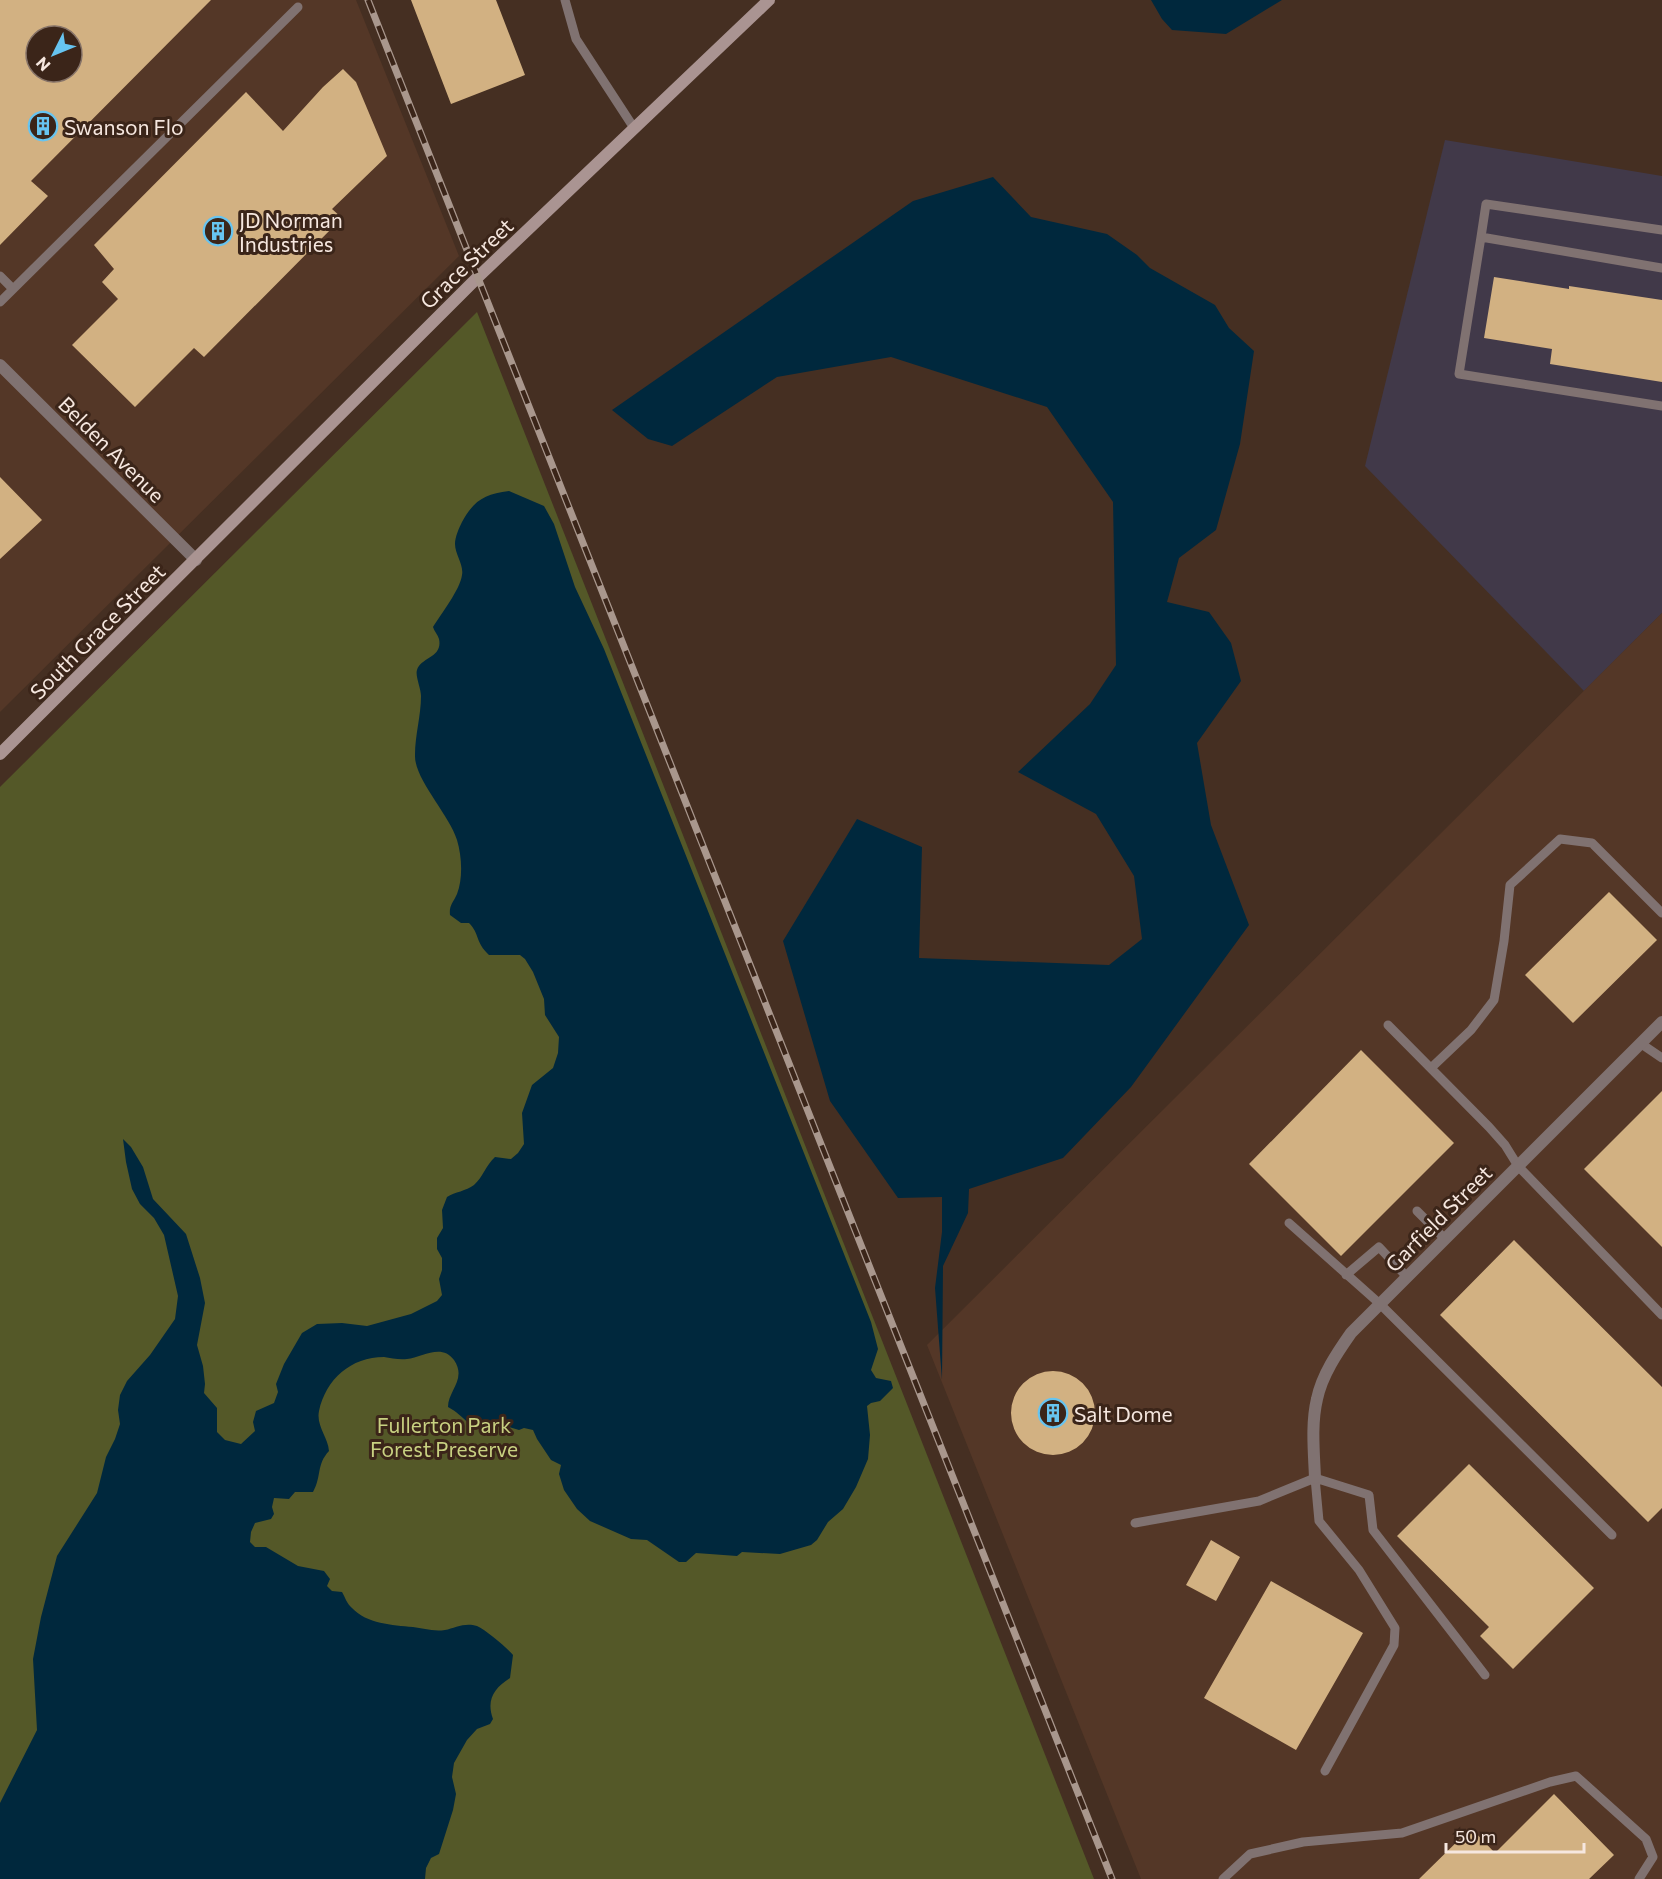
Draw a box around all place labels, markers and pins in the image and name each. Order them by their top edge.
building icon: Swanson Flo [27,110,59,142]
place label: Swanson Flo [64,114,184,139]
place label: JD Norman Industries [239,207,343,256]
building icon: JD Norman Industries [202,215,234,247]
building icon: Salt Dome [1037,1397,1069,1429]
place label: Salt Dome [1074,1401,1173,1426]

